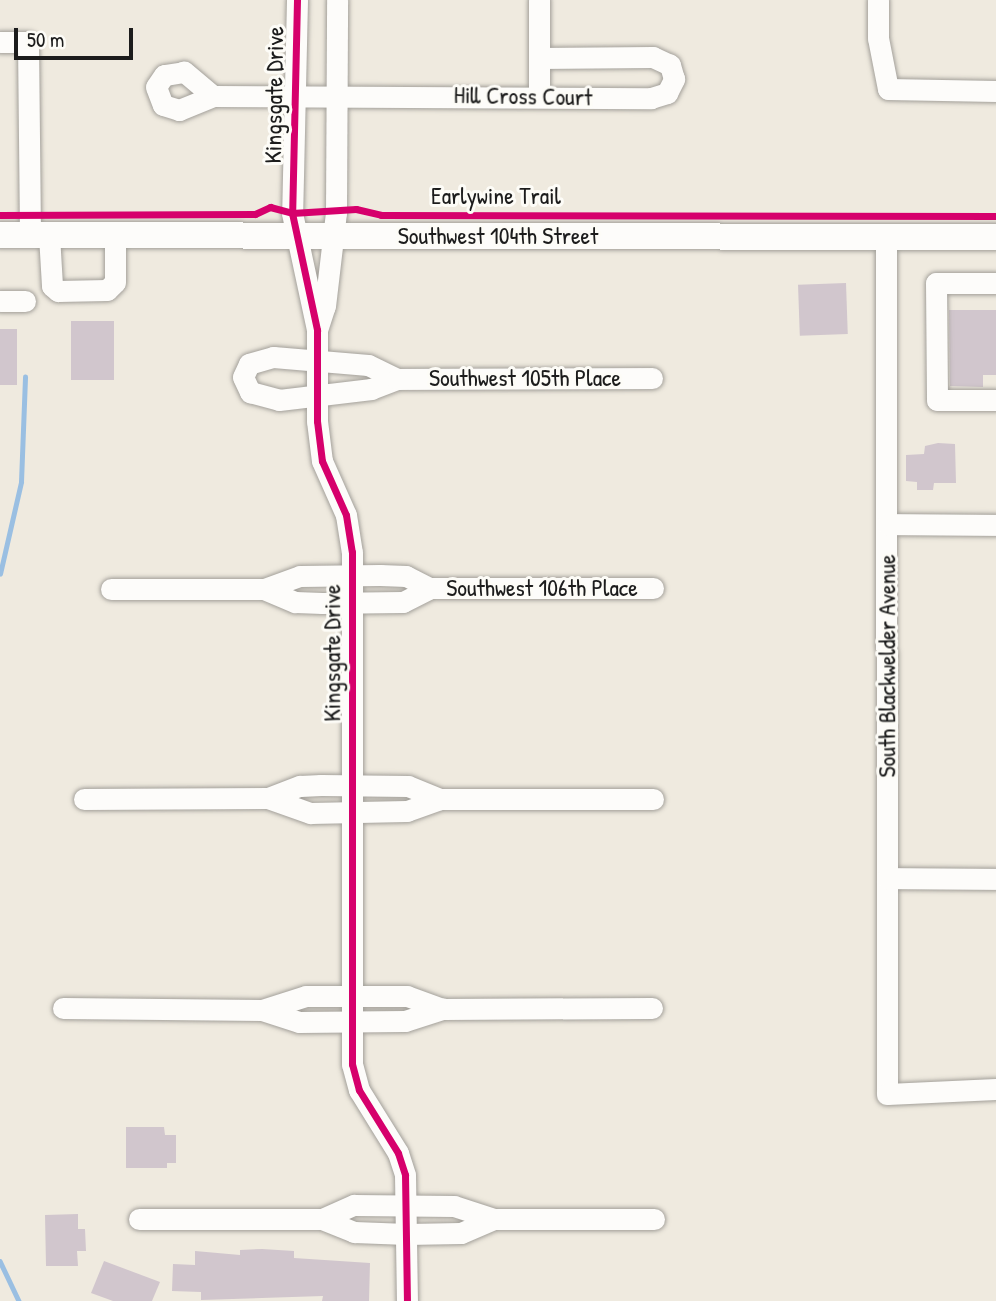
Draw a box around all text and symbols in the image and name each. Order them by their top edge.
scale bar [18,14,136,58]
text: 50 m [27,25,64,54]
street label: Kingsgate Drive [258,26,290,164]
street label: Hill Cross Court [454,80,592,112]
street label: Earlywine Trail [431,182,561,210]
street label: Southwest 104th Street [398,222,598,250]
street label: Southwest 105th Place [429,364,621,392]
street label: South Blackwelder Avenue [873,555,901,777]
street label: Southwest 106th Place [446,574,638,602]
street label: Kingsgate Drive [318,584,346,722]

